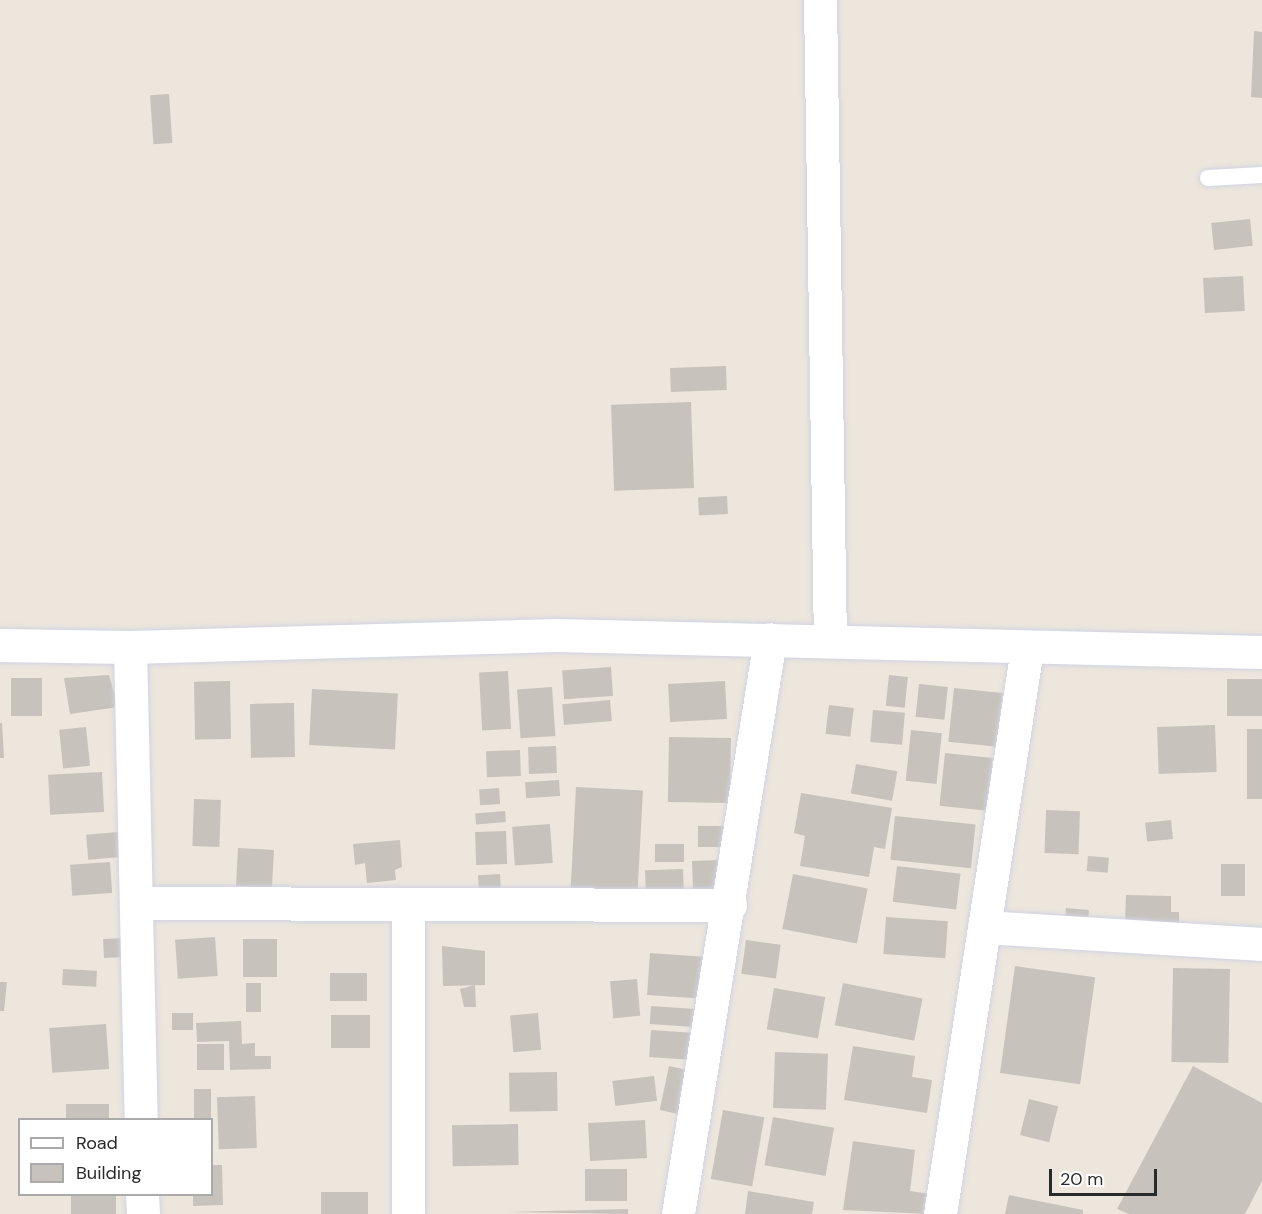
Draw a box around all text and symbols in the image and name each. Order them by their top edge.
legend [18,1118,213,1196]
text: Road [76,1131,118,1155]
scale bar [1052,1157,1160,1195]
text: Building [76,1161,141,1185]
text: 20 m [1060,1167,1103,1191]

